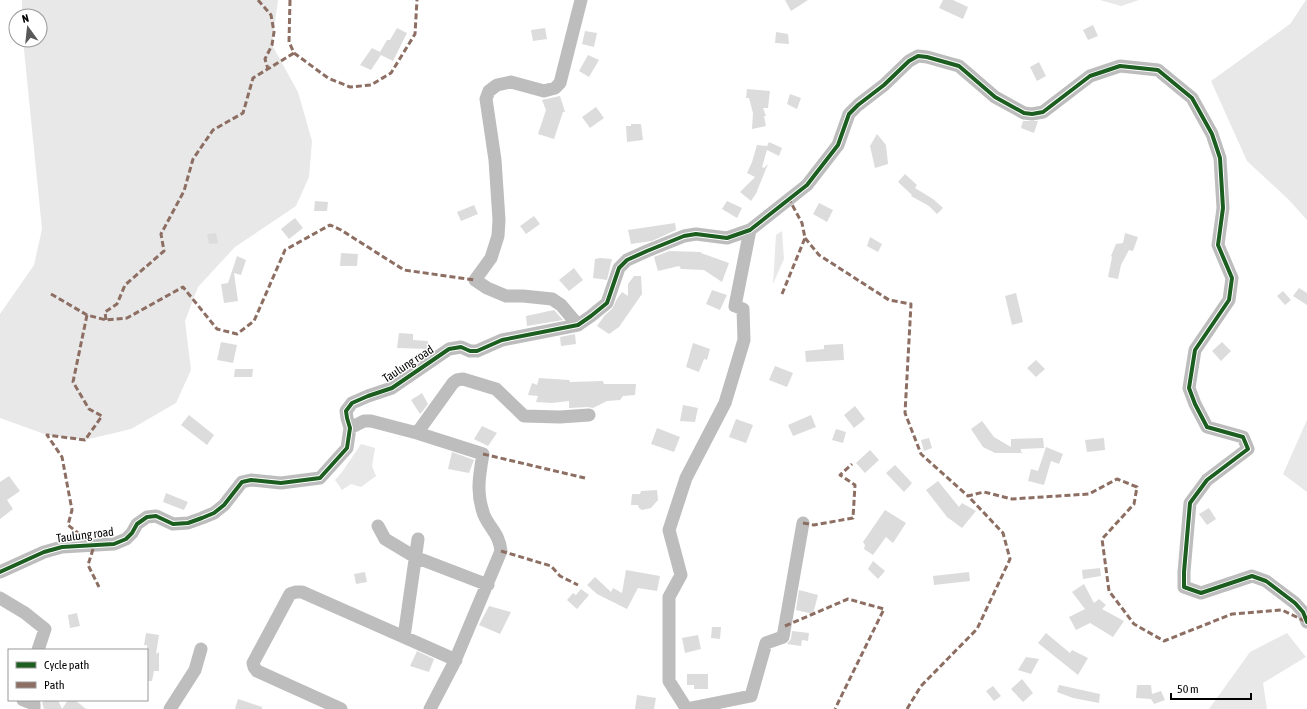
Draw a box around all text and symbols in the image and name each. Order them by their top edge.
north arrow [8,8,48,48]
text: N [21,12,30,25]
street label: Taulung road [380,342,436,386]
street label: Taulung road [55,525,115,545]
legend [8,649,148,701]
text: Cycle path [44,658,89,672]
scale bar [1171,675,1251,701]
text: Path [44,678,65,692]
text: 50 m [1177,682,1199,696]

